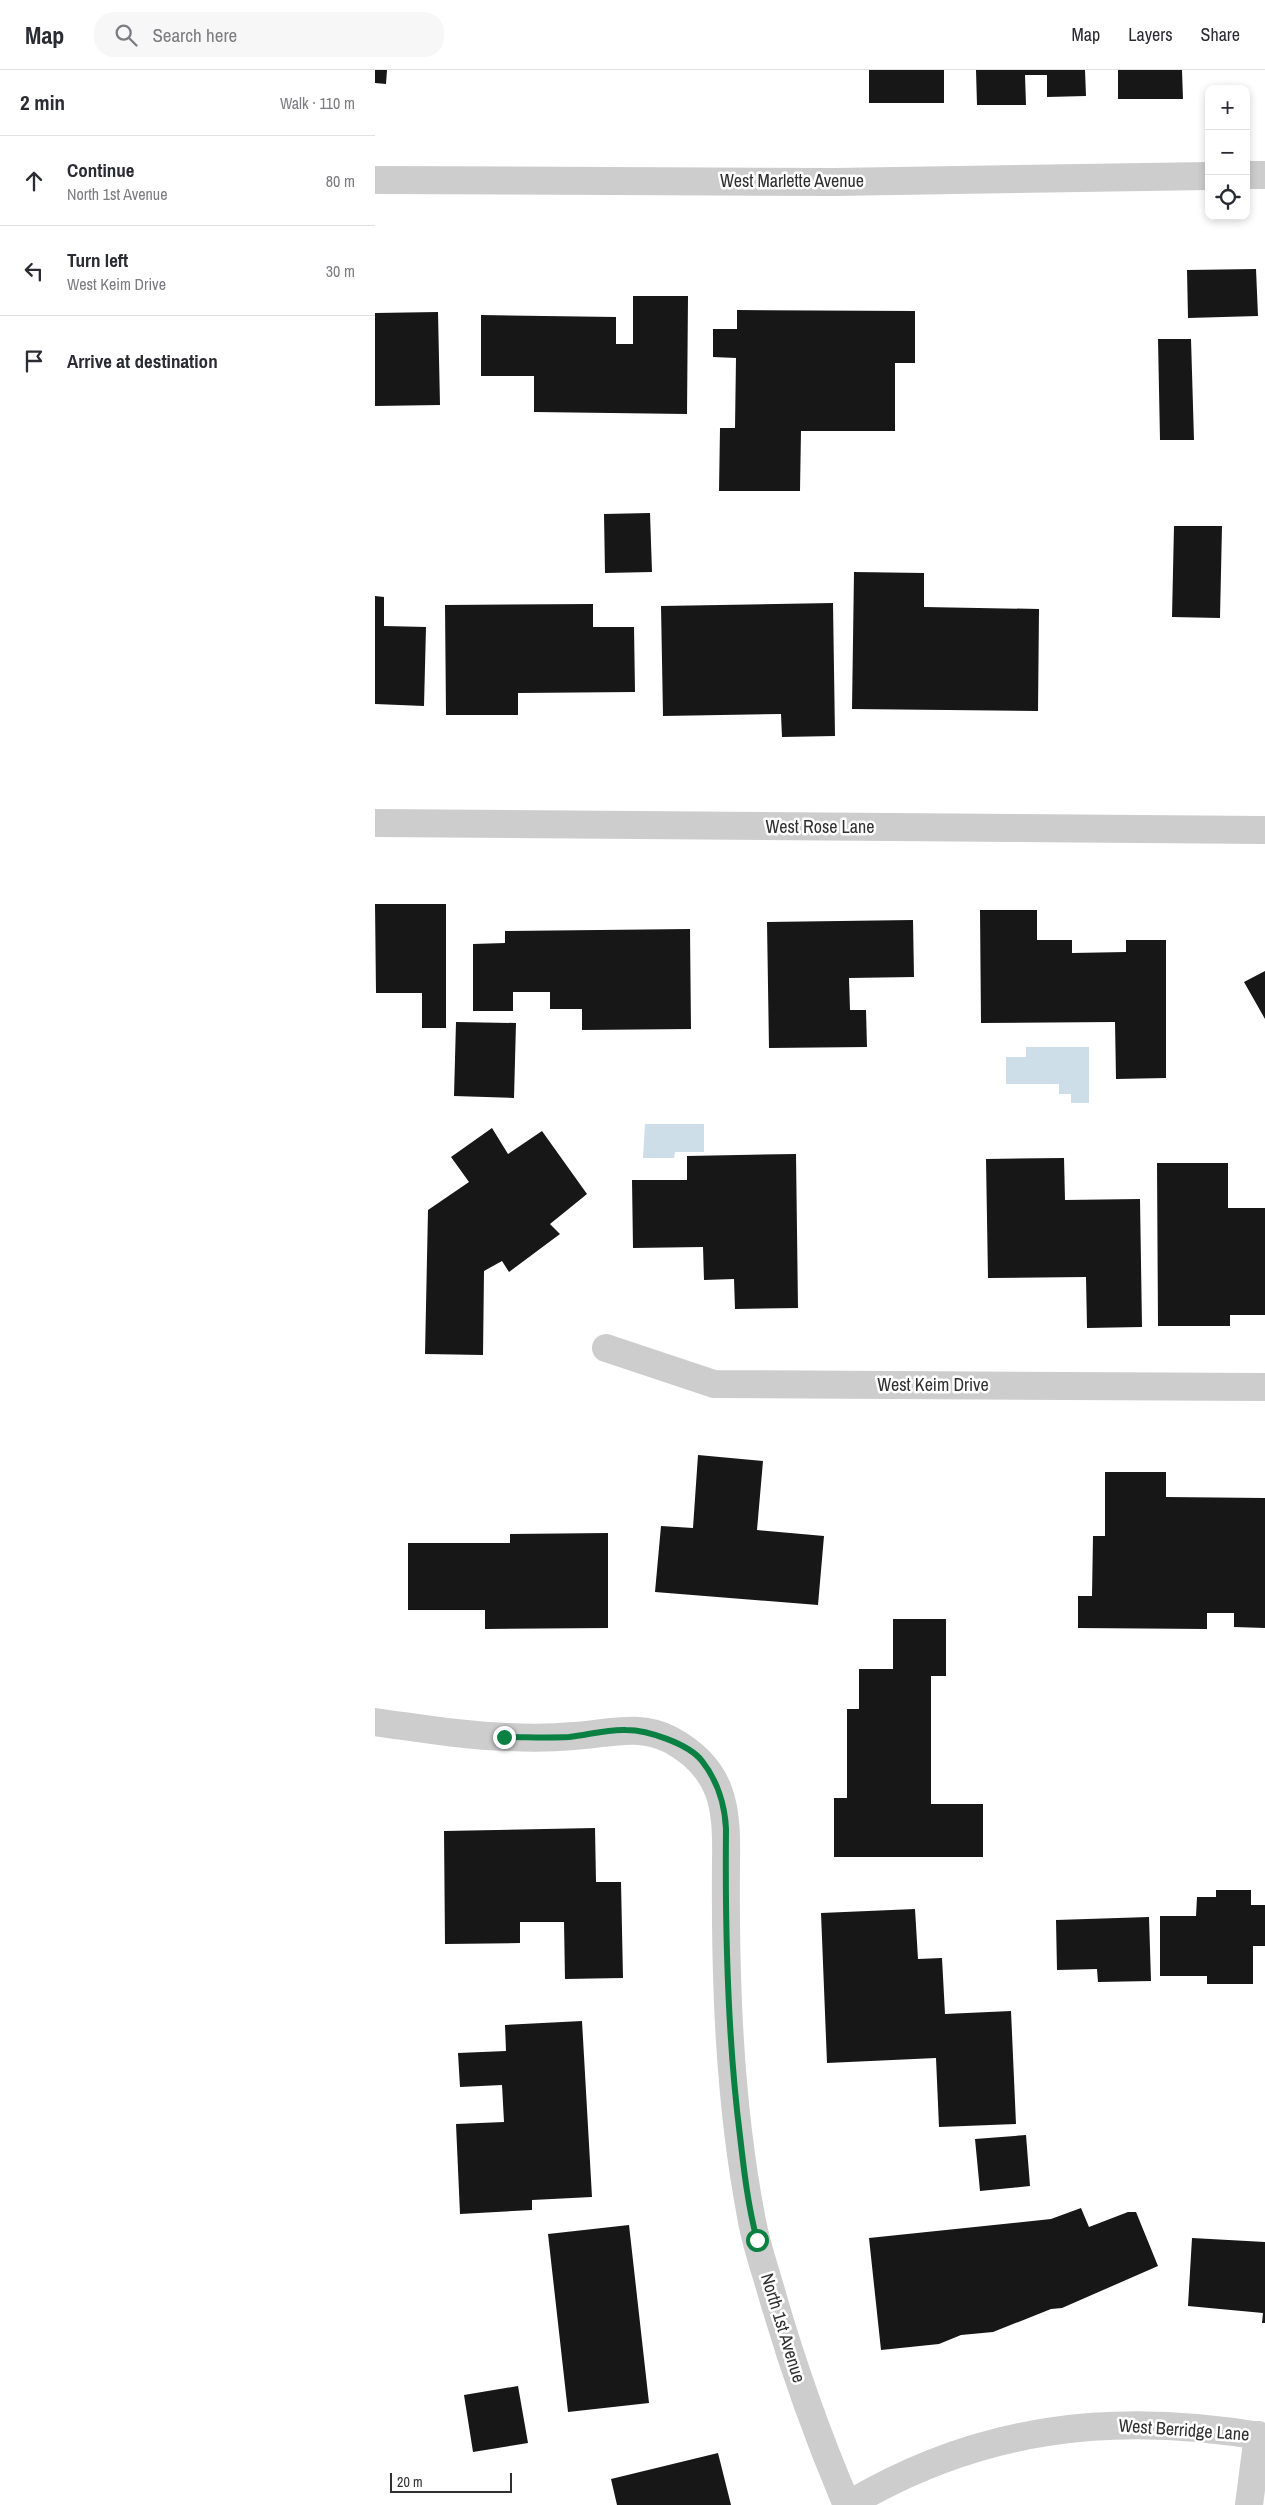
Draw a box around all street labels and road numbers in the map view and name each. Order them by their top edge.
street label: West Marlette Avenue [720,168,864,193]
street label: West Rose Lane [766,814,874,839]
street label: West Keim Drive [877,1372,989,1397]
street label: North 1st Avenue [755,2270,812,2386]
street label: West Berridge Lane [1118,2412,1250,2447]

